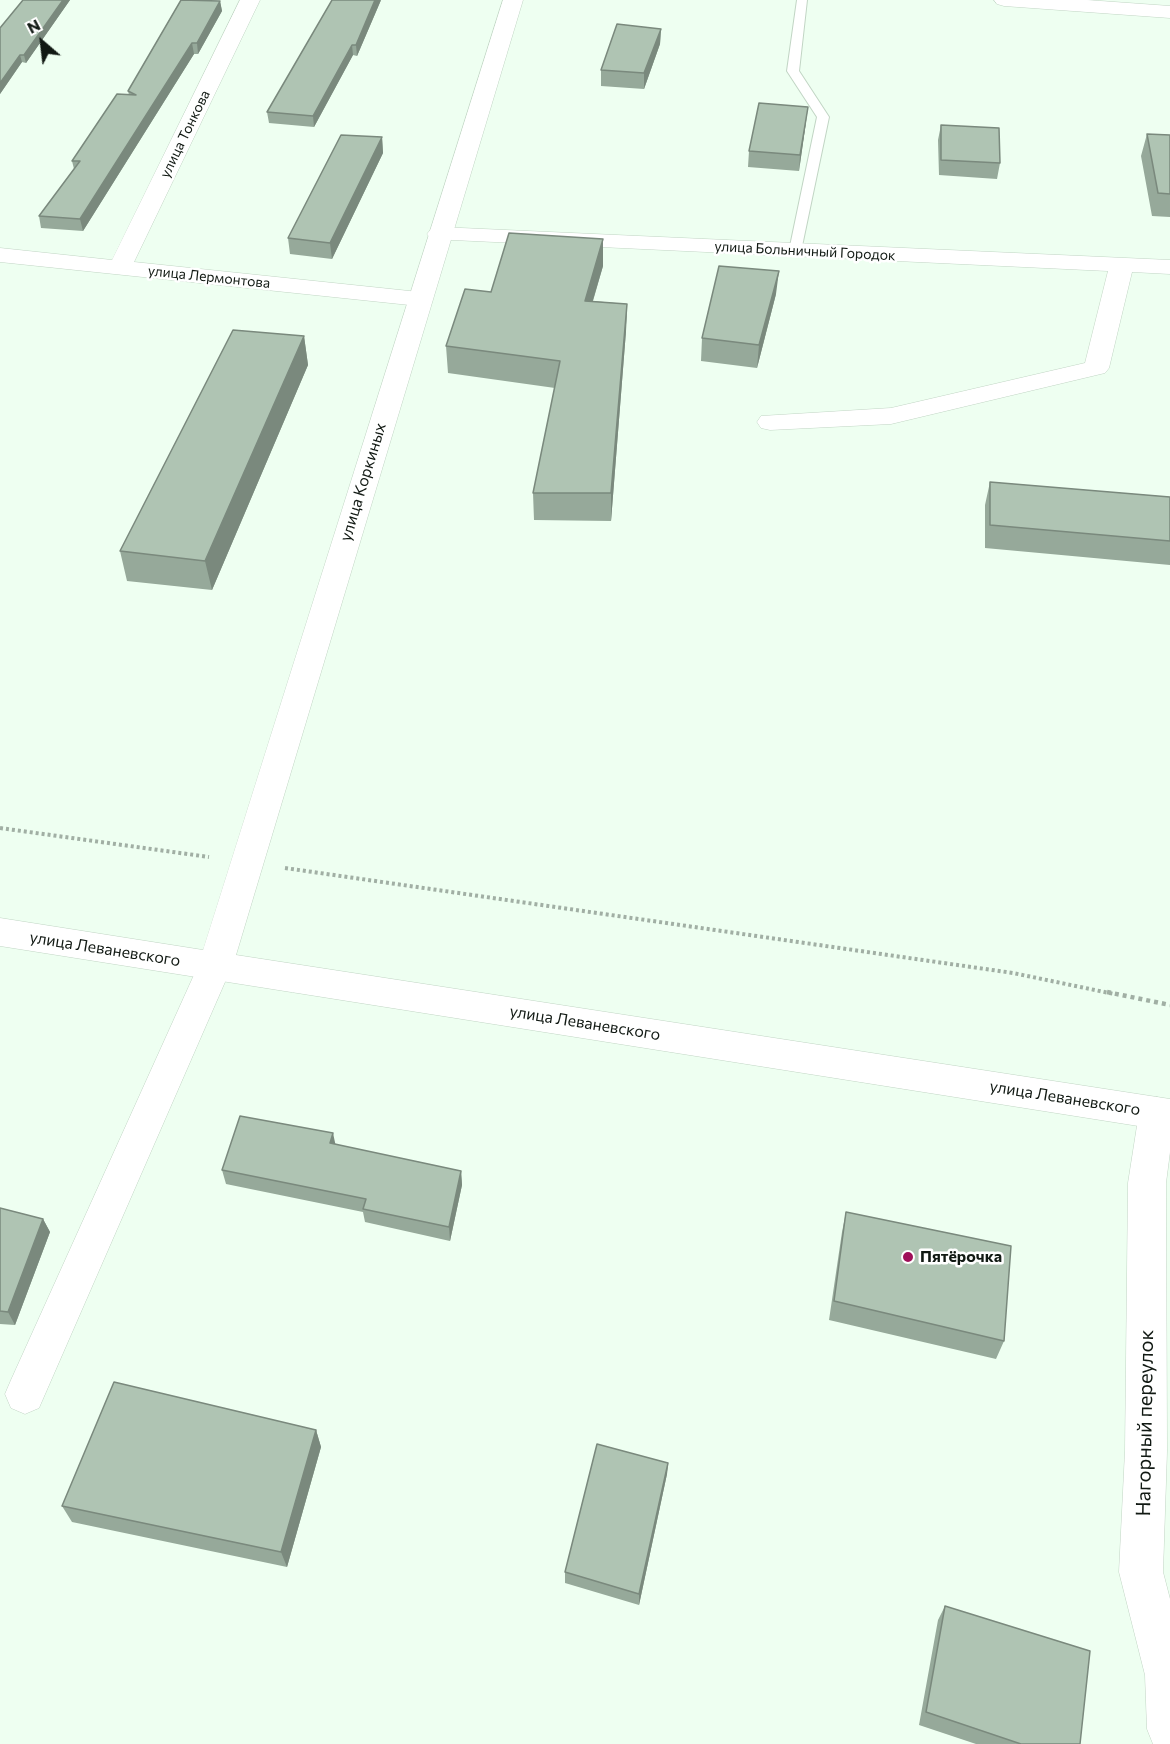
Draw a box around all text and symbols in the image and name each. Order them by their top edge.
north arrow [12,12,72,72]
text: N [24,14,43,37]
street label: улица Тонкова [157,87,213,181]
street label: улица Больничный Городок [714,238,896,264]
street label: улица Лермонтова [147,262,271,292]
street label: улица Коркиных [336,420,390,544]
street label: улица Леваневского [28,928,182,970]
street label: улица Леваневского [508,1002,662,1044]
street label: улица Леваневского [988,1077,1142,1119]
place label: Пятёрочка [920,1247,1002,1267]
marker: Пятёрочка [901,1250,915,1264]
street label: Нагорный переулок [1131,1329,1159,1517]

